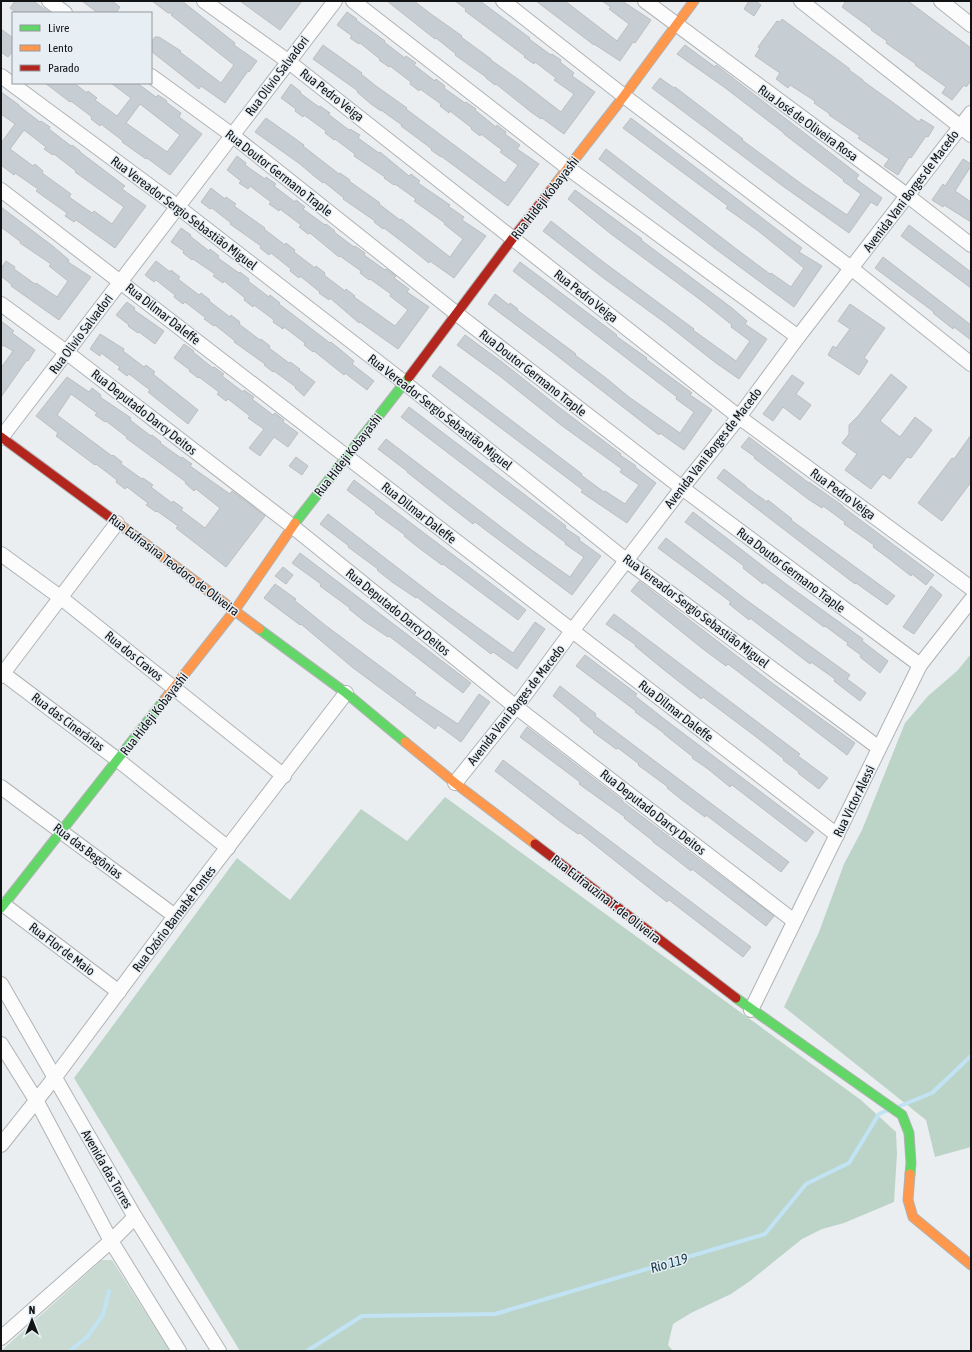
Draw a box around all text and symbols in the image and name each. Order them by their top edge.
legend [12,12,152,84]
text: Livre [48,21,69,35]
street label: Rua Olivio Salvadori [242,33,312,119]
text: Lento [48,41,73,55]
text: Parado [48,61,80,75]
street label: Rua Pedro Veiga [297,65,367,125]
street label: Rua José de Oliveira Rosa [755,82,861,164]
street label: Rua Doutor Germano Traple [222,127,336,220]
street label: Avenida Vani Borges de Macedo [860,127,962,255]
street label: Rua Vereador Sergio Sebastião Miguel [108,153,261,273]
street label: Rua Hideji Kobayashi [508,154,582,242]
street label: Rua Pedro Veiga [551,266,621,326]
street label: Rua Dilmar Daleffe [123,280,203,348]
street label: Rua Olivio Salvadori [46,291,116,377]
street label: Rua Doutor Germano Traple [476,327,590,420]
street label: Rua Vereador Sergio Sebastião Miguel [365,351,516,473]
street label: Rua Deputado Darcy Deitos [88,366,200,458]
street label: Avenida Vani Borges de Macedo [661,385,765,511]
street label: Rua Hideji Kobayashi [311,411,385,499]
street label: Rua Pedro Veiga [808,465,878,523]
street label: Rua Dilmar Daleffe [379,479,459,547]
street label: Rua Eufrasina Teodoro de Oliveira [106,511,242,619]
street label: Rua Doutor Germano Traple [734,524,848,616]
street label: Rua Vereador Sergio Sebastião Miguel [620,551,773,671]
street label: Rua Deputado Darcy Deitos [343,565,453,659]
street label: Rua dos Cravos [102,628,166,684]
street label: Avenida Vani Borges de Macedo [464,642,568,768]
street label: Rua Hideji Kobayashi [117,670,191,758]
street label: Rua Dilmar Daleffe [636,677,716,745]
street label: Rua das Cinerárias [29,690,108,755]
street label: Rua Victor Alessi [830,763,878,839]
street label: Rua Deputado Darcy Deitos [597,766,709,858]
street label: Rua das Begônias [50,820,126,882]
street label: Rua Eufrauzina T. de Oliveira [548,852,664,946]
street label: Rua Ozório Barnabé Pontes [129,863,219,975]
street label: Rua Flor de Maio [26,919,98,979]
street label: Avenida das Torres [78,1127,136,1211]
water label: Rio 119 [648,1250,690,1276]
north arrow [12,1300,52,1340]
text: N [29,1304,35,1316]

